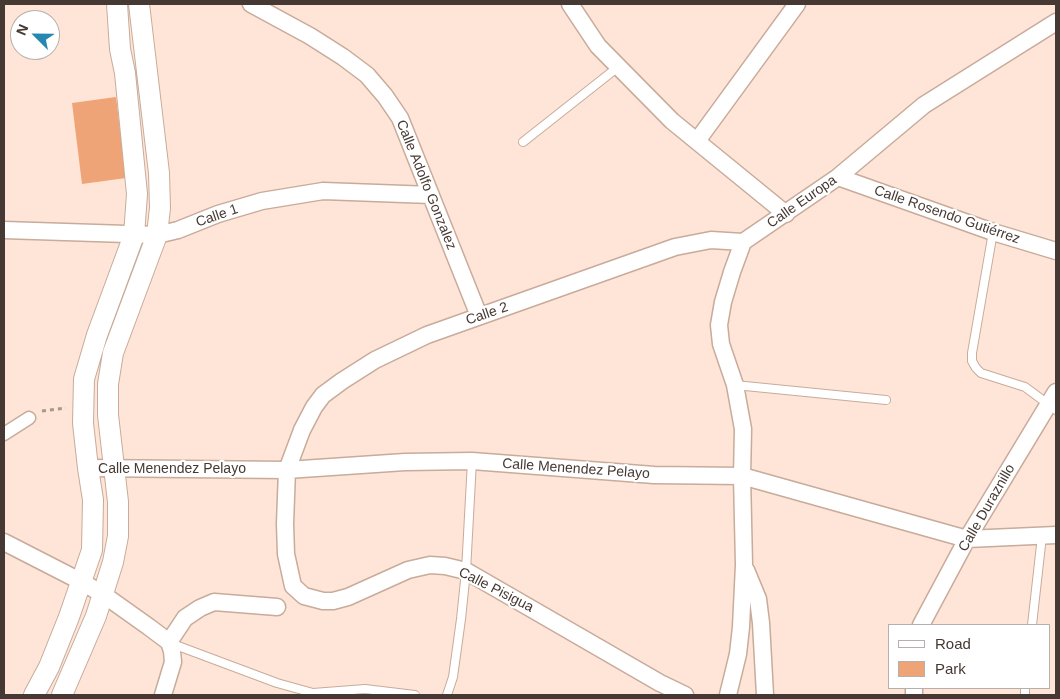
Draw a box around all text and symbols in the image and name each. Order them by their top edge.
north arrow [10,10,60,60]
text: N [13,22,31,37]
street label: Calle Adolfo Gonzalez [392,118,460,252]
street label: Calle Europa [764,172,840,232]
street label: Calle Rosendo Gutiérrez [872,182,1022,248]
street label: Calle 1 [194,201,240,231]
street label: Calle 2 [464,299,510,329]
street label: Calle Menendez Pelayo [502,455,650,483]
street label: Calle Menendez Pelayo [98,461,246,477]
street label: Calle Duraznillo [955,461,1019,555]
street label: Calle Pisigua [456,564,536,616]
legend [888,624,1050,689]
text: Road [935,635,971,652]
text: Park [935,660,966,677]

